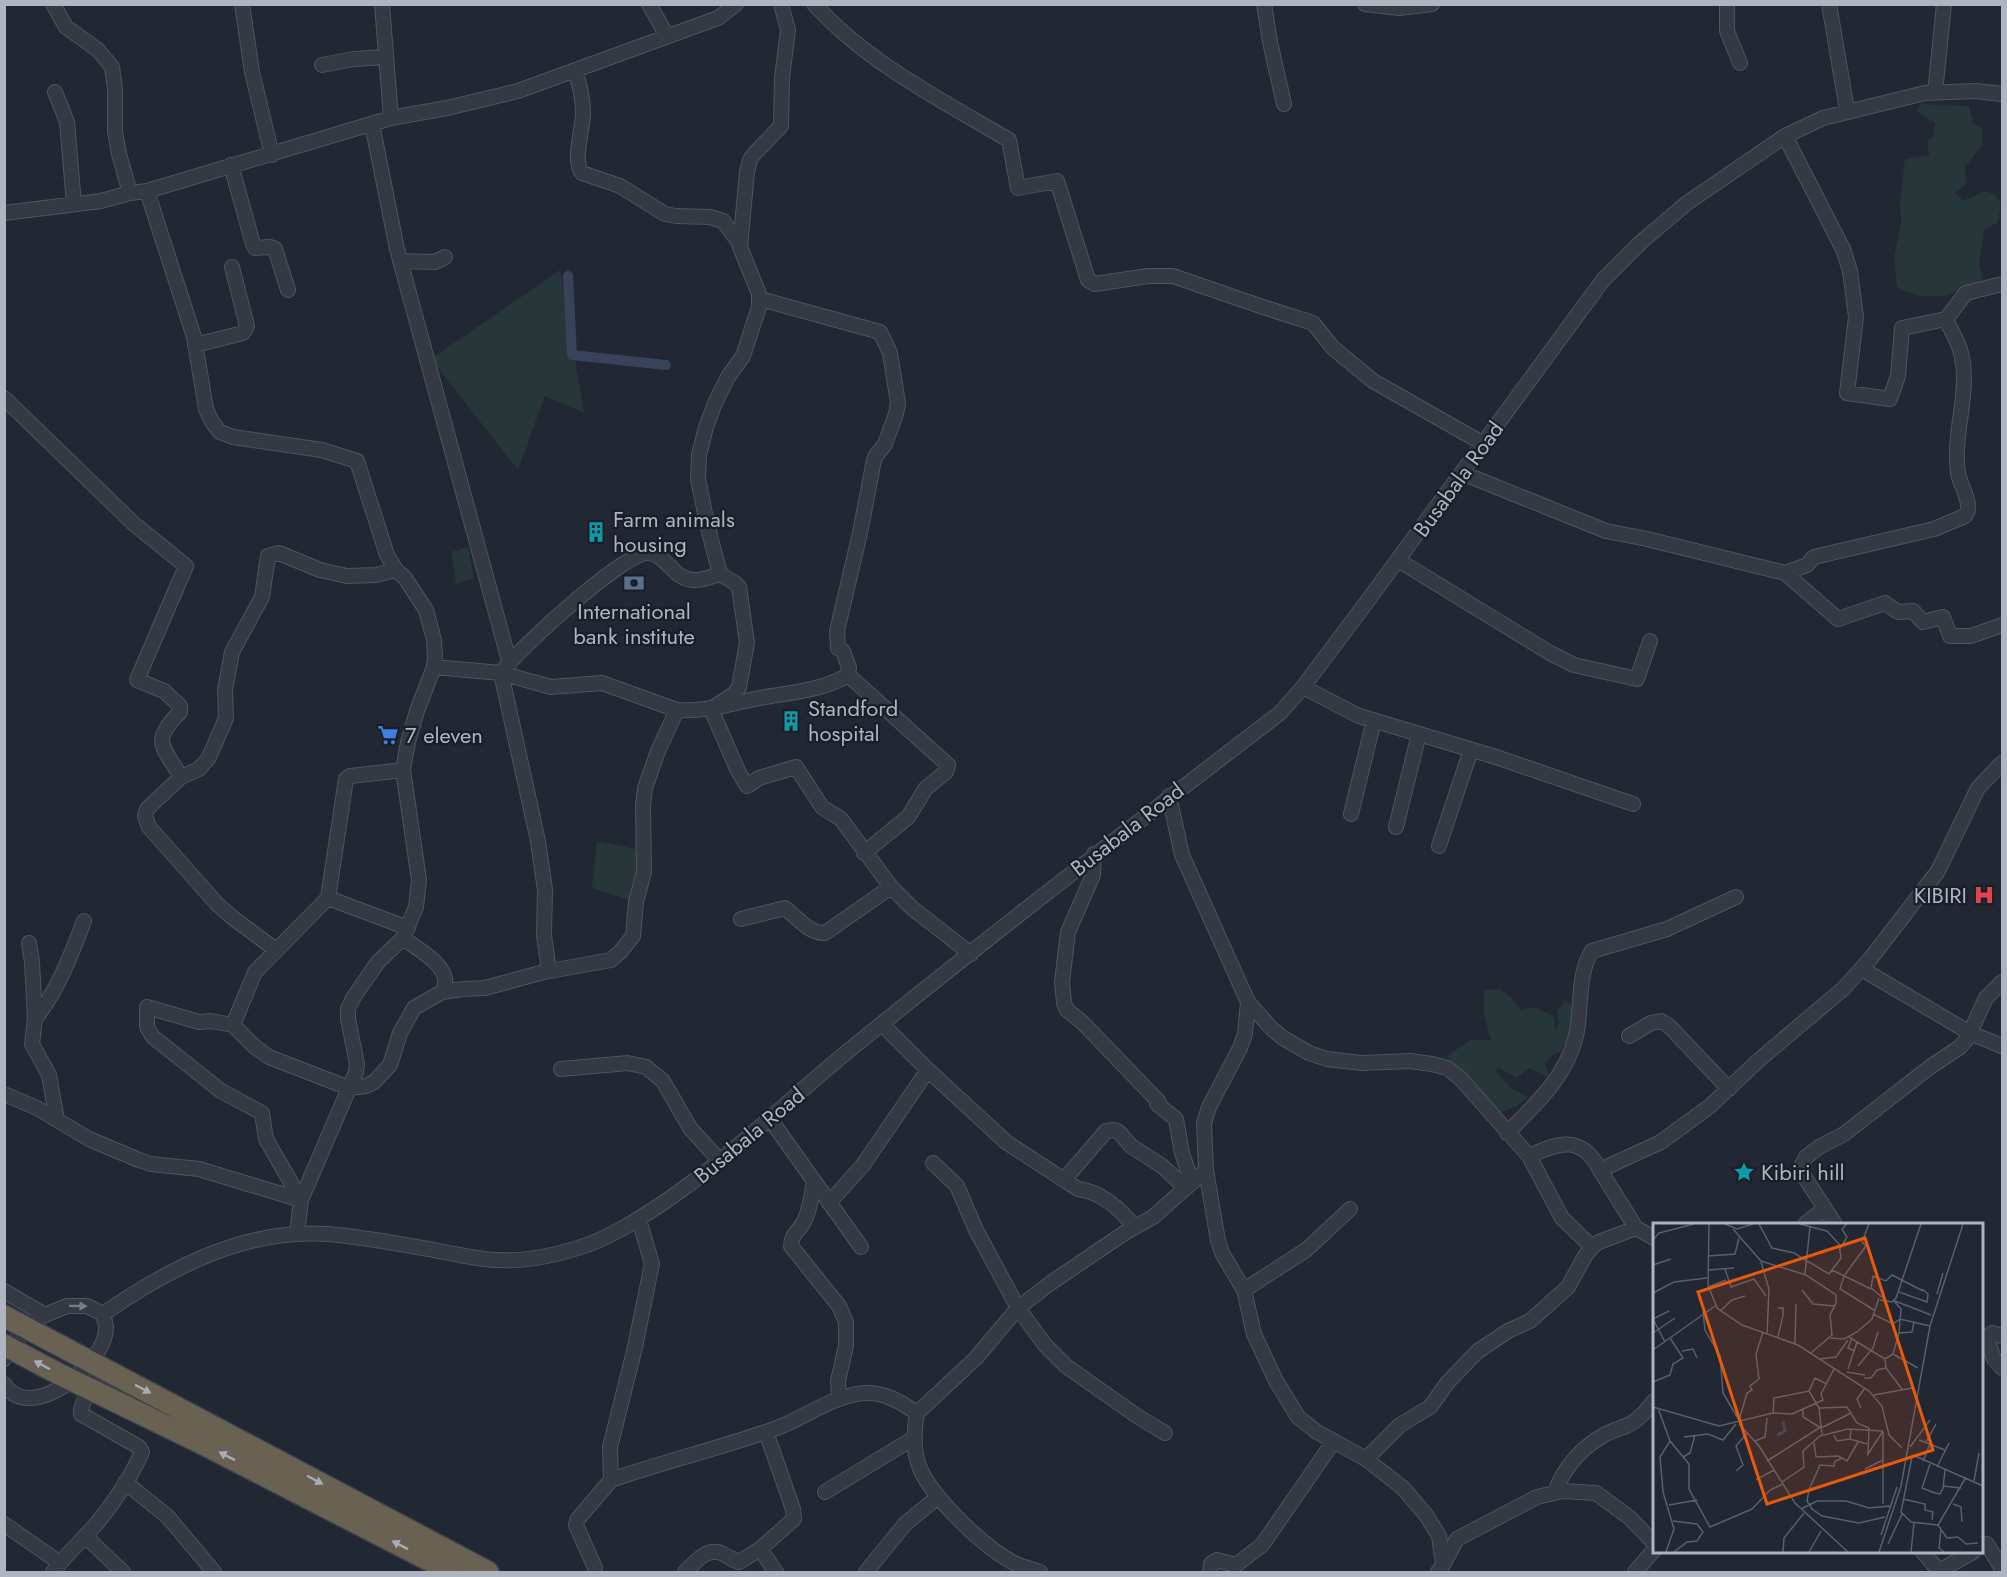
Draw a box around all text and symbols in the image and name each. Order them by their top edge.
street label: Busabala Road [1405,415,1511,543]
place label: Farm animals housing [613,503,735,560]
building icon: Farm animals housing [584,520,608,544]
bank icon: International bank institute [622,571,646,595]
place label: International bank institute [573,595,695,652]
place label: Standford hospital [808,692,898,749]
building icon: Standford hospital [779,709,803,733]
place label: 7 eleven [405,719,483,751]
supermarket icon: 7 eleven [376,723,400,747]
street label: Busabala Road [1064,774,1190,884]
place label: KIBIRI [1914,879,1967,911]
hospital icon: KIBIRI [1972,883,1996,907]
street label: Busabala Road [687,1079,811,1191]
place label: Kibiri hill [1761,1156,1845,1188]
place icon: Kibiri hill [1732,1160,1756,1184]
inset map [1653,1223,1983,1553]
one-way arrow [69,1302,88,1311]
one-way arrow [33,1360,50,1370]
one-way arrow [134,1384,151,1394]
one-way arrow [218,1451,235,1461]
one-way arrow [307,1475,324,1485]
one-way arrow [392,1541,409,1550]

